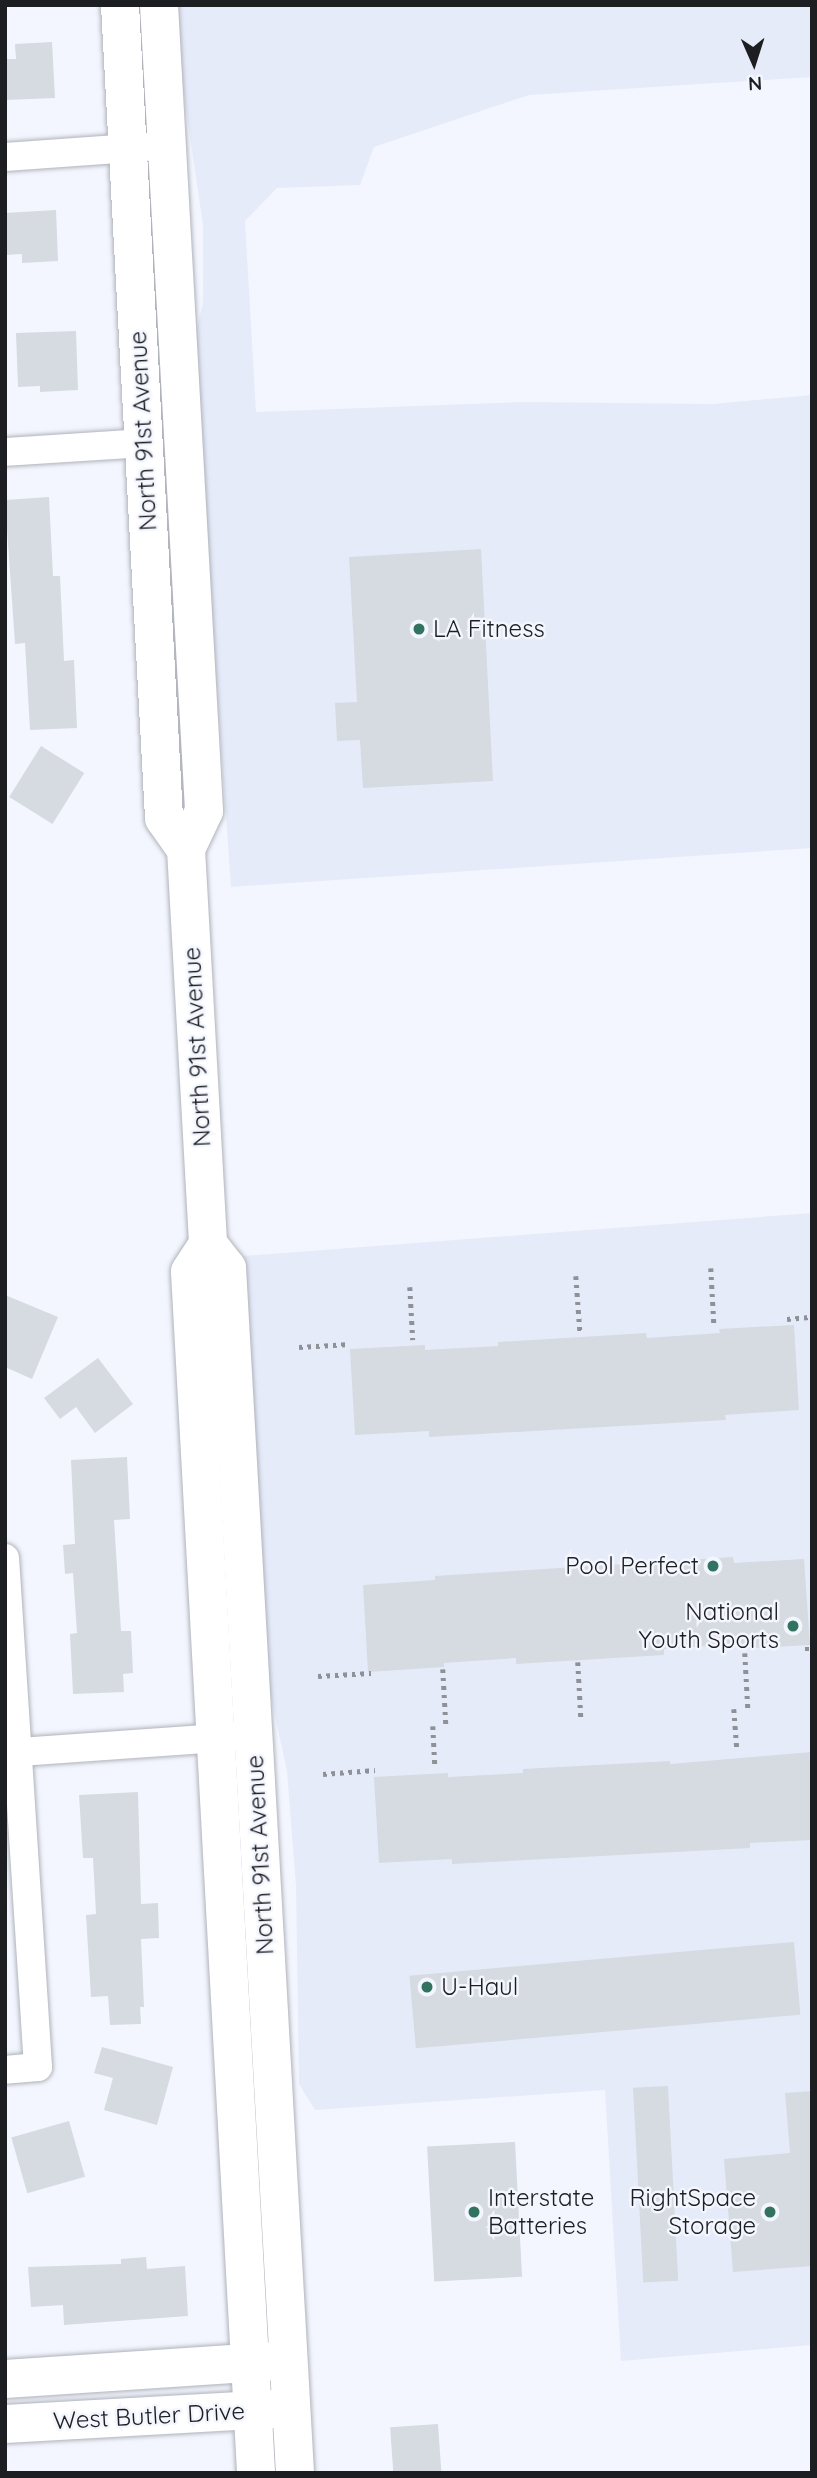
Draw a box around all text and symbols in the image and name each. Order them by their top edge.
north arrow [719,28,789,98]
text: N [747,72,763,96]
street label: North 91st Avenue [123,330,163,532]
place label: LA Fitness [433,615,545,643]
marker: LA Fitness [411,621,427,637]
street label: North 91st Avenue [177,946,217,1148]
place label: Pool Perfect [565,1552,699,1580]
marker: Pool Perfect [705,1558,721,1574]
place label: National Youth Sports [638,1598,779,1654]
marker: National Youth Sports [785,1618,801,1634]
street label: North 91st Avenue [240,1754,280,1956]
place label: U-Haul [441,1973,518,2001]
marker: U-Haul [419,1979,435,1995]
place label: Interstate Batteries [488,2184,594,2240]
place label: RightSpace Storage [629,2184,756,2240]
marker: Interstate Batteries [466,2204,482,2220]
marker: RightSpace Storage [762,2204,778,2220]
street label: West Butler Drive [52,2397,246,2435]

